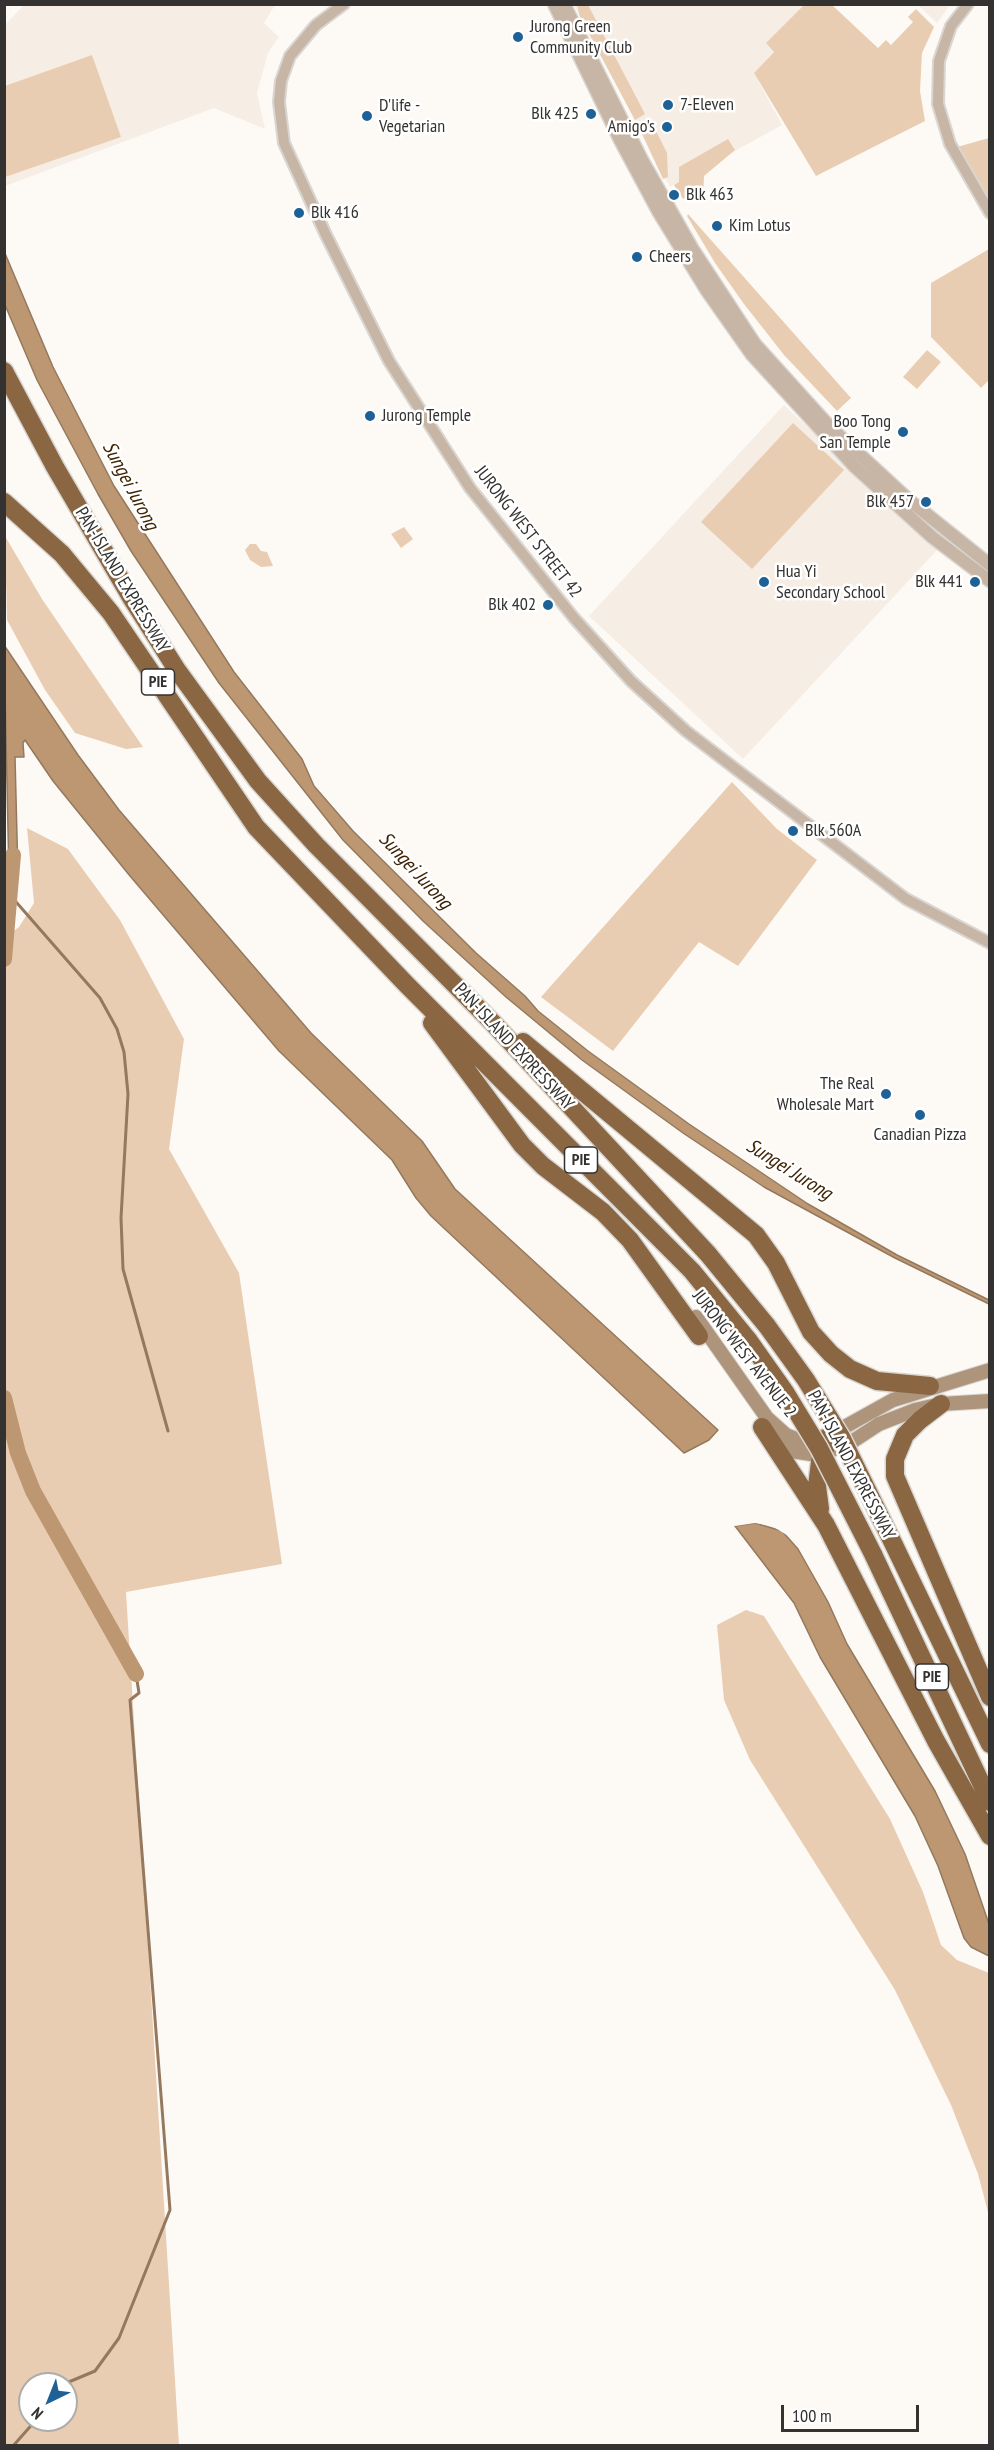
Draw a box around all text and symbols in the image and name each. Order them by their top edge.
place label: Jurong Green Community Club [530,16,632,58]
marker: Jurong Green Community Club [511,30,525,44]
place label: 7-Eleven [680,94,734,116]
place label: D'life - Vegetarian [379,95,445,138]
marker: 7-Eleven [661,98,675,112]
place label: Blk 425 [531,103,579,125]
marker: Blk 425 [584,107,598,121]
marker: D'life - Vegetarian [360,109,374,123]
place label: Amigo's [608,116,655,138]
marker: Amigo's [660,120,674,134]
place label: Blk 463 [686,184,734,206]
marker: Blk 463 [667,188,681,202]
place label: Blk 416 [311,202,359,224]
marker: Blk 416 [292,206,306,220]
place label: Kim Lotus [729,215,791,237]
marker: Kim Lotus [710,219,724,233]
place label: Cheers [649,246,691,268]
marker: Cheers [630,250,644,264]
place label: Jurong Temple [382,405,471,427]
marker: Jurong Temple [363,409,377,423]
place label: Boo Tong San Temple [820,411,891,454]
marker: Boo Tong San Temple [896,425,910,439]
water label: Sungei Jurong [97,438,163,534]
street label: JURONG WEST STREET 42 [470,462,586,602]
place label: Blk 457 [866,491,914,513]
marker: Blk 457 [919,495,933,509]
street label: PAN-ISLAND EXPRESSWAY [70,504,174,656]
place label: Hua Yi Secondary School [776,561,885,604]
place label: Blk 441 [915,571,963,593]
marker: Hua Yi Secondary School [757,575,771,589]
marker: Blk 441 [968,575,982,589]
place label: Blk 402 [488,594,536,616]
marker: Blk 402 [541,598,555,612]
road number: PIE [142,669,174,695]
place label: Blk 560A [805,820,861,842]
marker: Blk 560A [786,824,800,838]
water label: Sungei Jurong [373,828,457,914]
street label: PAN-ISLAND EXPRESSWAY [450,979,578,1115]
place label: The Real Wholesale Mart [777,1073,874,1116]
marker: The Real Wholesale Mart [879,1087,893,1101]
marker: Canadian Pizza [913,1108,927,1122]
place label: Canadian Pizza [873,1124,967,1146]
water label: Sungei Jurong [742,1134,836,1206]
road number: PIE [564,1147,598,1173]
street label: JURONG WEST AVENUE 2 [687,1286,801,1422]
street label: PAN-ISLAND EXPRESSWAY [803,1387,899,1543]
road number: PIE [916,1664,948,1690]
north arrow [18,2372,78,2432]
scale bar [784,2393,922,2431]
text: N [27,2403,47,2424]
text: 100 m [792,2404,832,2427]

